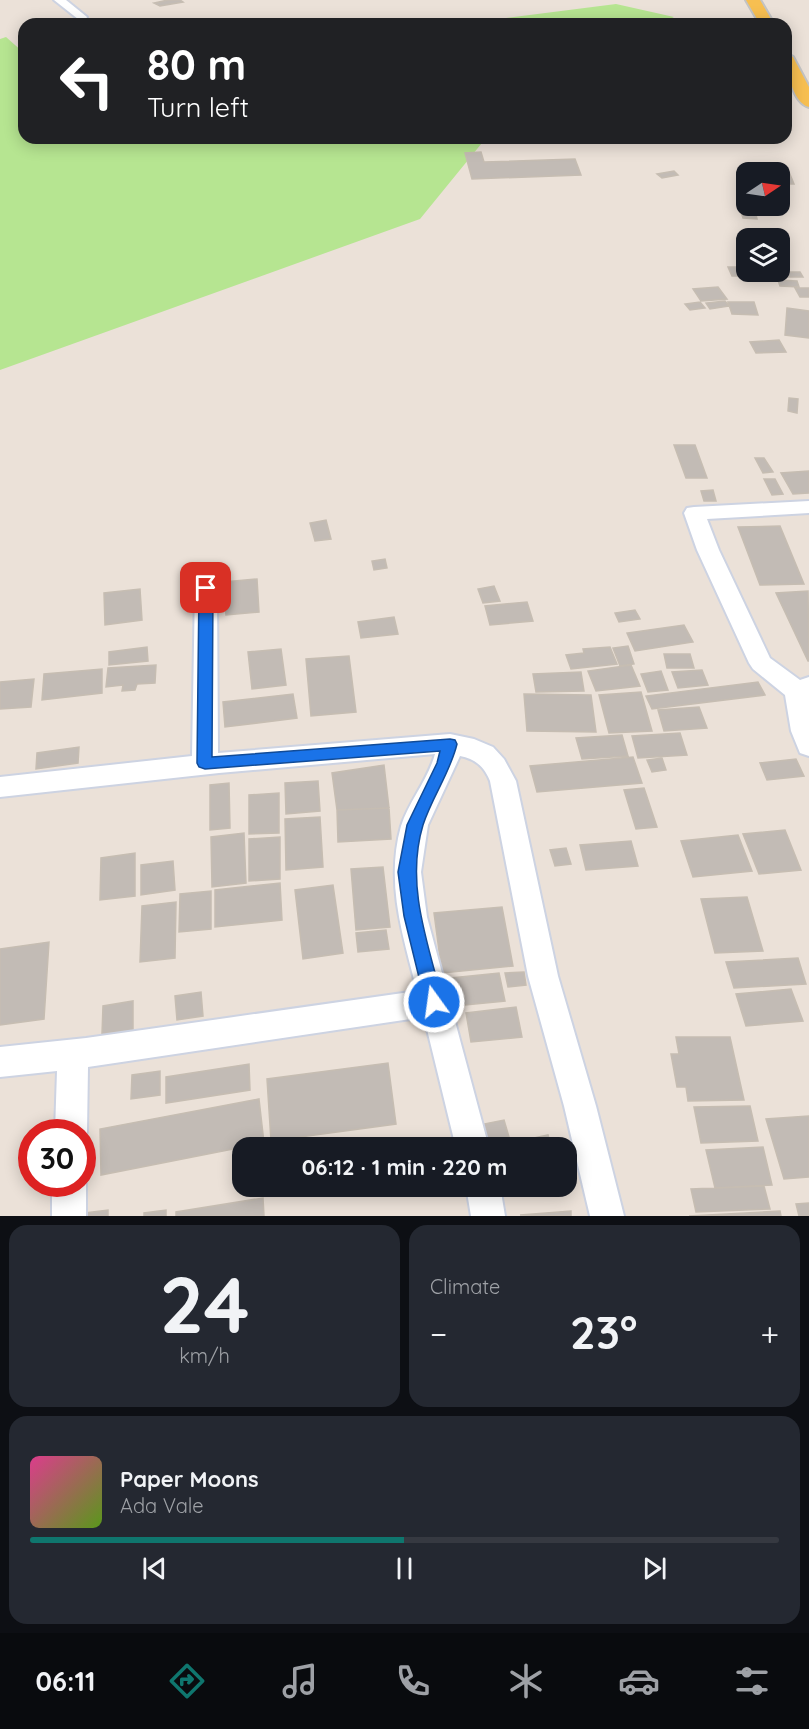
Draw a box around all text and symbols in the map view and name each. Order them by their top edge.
text: 80 m [147,38,246,91]
icon: left [48,42,126,120]
text: Turn left [147,90,249,124]
north arrow [736,162,790,216]
map controls [736,162,790,282]
button: layers [736,228,790,282]
pin [180,562,231,613]
icon: arrive [189,571,222,604]
position arrow [402,970,466,1034]
speed limit sign: 30 [18,1119,96,1197]
text: 06:12 · 1 min · 220 m [302,1153,507,1181]
text: 24 [159,1255,250,1353]
text: Climate [430,1274,500,1299]
text: 23° [570,1304,638,1360]
text: − [430,1313,447,1354]
text: + [760,1313,779,1354]
text: km/h [179,1343,230,1368]
text: Paper Moons [120,1465,259,1493]
text: Ada Vale [120,1493,204,1518]
icon: previous [138,1552,171,1585]
icon: pause [388,1552,421,1585]
icon: next [638,1552,671,1585]
icon: directions [166,1660,208,1702]
icon: music [279,1660,321,1702]
icon: phone [392,1660,434,1702]
icon: climate [505,1660,547,1702]
icon: car [618,1660,660,1702]
icon: filters [731,1660,773,1702]
text: 06:11 [36,1664,95,1698]

